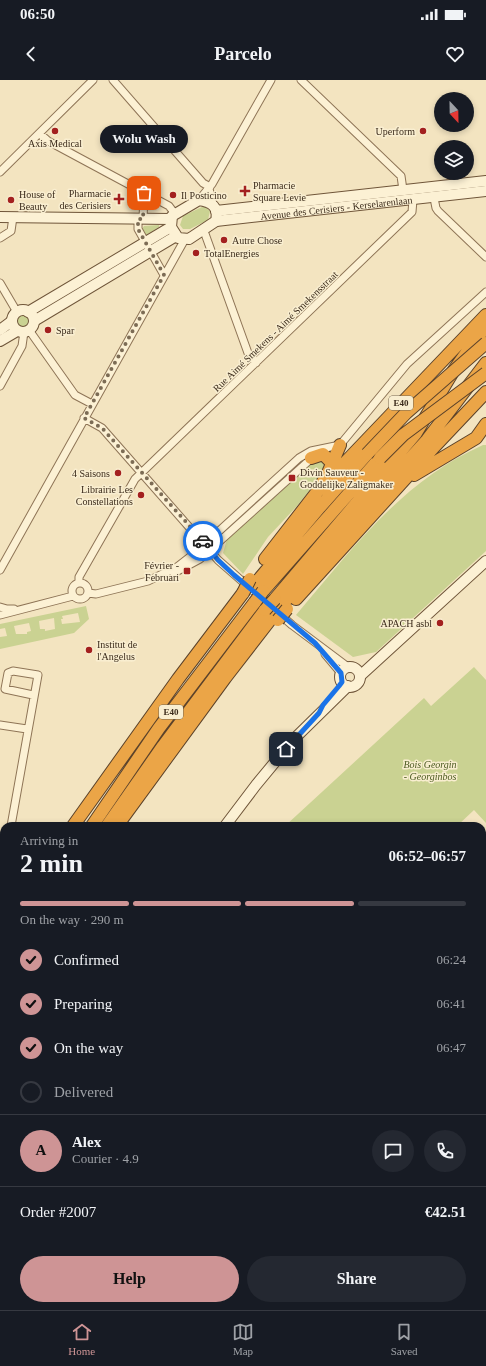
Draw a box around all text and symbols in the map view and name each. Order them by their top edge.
text: 06:50 [20,6,55,22]
icon: back [20,43,42,65]
icon: heart [444,43,466,65]
text: Parcelo [214,44,272,64]
north arrow [434,92,474,132]
map controls [434,92,474,180]
callout: Wolu Wash [100,125,188,153]
marker: Axis Medical [50,126,60,136]
place label: Uperform [376,126,415,137]
marker: Uperform [418,126,428,136]
text: Wolu Wash [112,131,176,146]
place label: Axis Medical [28,138,82,149]
button: layers [434,140,474,180]
pin [127,176,161,210]
place label: Pharmacie Square Levie [253,180,307,203]
icon: bag [133,182,155,204]
marker: Pharmacie Square Levie [240,186,250,196]
place label: Pharmacie des Cerisiers [60,188,112,211]
place label: House of Beauty [19,189,56,212]
marker: Il Posticino [168,190,178,200]
place label: Il Posticino [181,190,227,201]
marker: Pharmacie des Cerisiers [114,194,124,204]
street label: Avenue des Cerisiers - Kerselarenlaan [260,194,413,222]
marker: House of Beauty [6,195,16,205]
marker: Autre Chose [219,235,229,245]
place label: Autre Chose [232,235,283,246]
marker: TotalEnergies [191,248,201,258]
place label: TotalEnergies [204,248,259,259]
street label: Rue Aimé Smekens - Aimé Smekensstraat [211,269,340,394]
marker: Spar [43,325,53,335]
place label: Spar [56,325,75,336]
road number: E40 [389,396,413,410]
place label: Divin Sauveur - Goddelijke Zaligmaker [300,467,394,490]
place label: 4 Saisons [72,468,110,479]
marker: 4 Saisons [113,468,123,478]
marker: Divin Sauveur - Goddelijke Zaligmaker [287,473,297,483]
place label: Librairie Les Constellations [76,484,133,507]
marker: Librairie Les Constellations [136,490,146,500]
courier [183,521,223,561]
icon: car [192,530,214,552]
place label: Février - Februari [144,560,179,583]
marker: Février - Februari [182,566,192,576]
place label: APACH asbl [380,618,432,629]
marker: APACH asbl [435,618,445,628]
place label: Institut de l'Angelus [97,639,138,662]
marker: Institut de l'Angelus [84,645,94,655]
road number: E40 [159,705,183,719]
pin [269,732,303,766]
icon: home [275,738,297,760]
park label: Bois Georgin - Georginbos [403,759,457,782]
text: Arriving in [20,833,78,848]
text: 06:52–06:57 [389,848,466,864]
text: 2 min [20,849,83,878]
text: On the way · 290 m [20,912,124,927]
icon: check [20,949,42,971]
text: Confirmed [54,952,119,968]
text: 06:24 [436,952,466,967]
icon: check [20,993,42,1015]
text: Preparing [54,996,112,1012]
text: 06:41 [436,996,466,1011]
icon: check [20,1037,42,1059]
text: On the way [54,1040,123,1056]
text: 06:47 [436,1040,466,1055]
text: Delivered [54,1084,113,1100]
button: chat [372,1130,414,1172]
button: phone [424,1130,466,1172]
text: Alex [72,1134,101,1150]
text: A [36,1142,46,1158]
text: Courier · 4.9 [72,1151,139,1166]
text: Order #2007 [20,1204,96,1220]
text: €42.51 [425,1204,466,1220]
button: Help [20,1256,239,1302]
button: Share [247,1256,466,1302]
tab: Home [68,1321,95,1357]
tab: Map [232,1321,254,1357]
tab: Saved [391,1321,418,1357]

